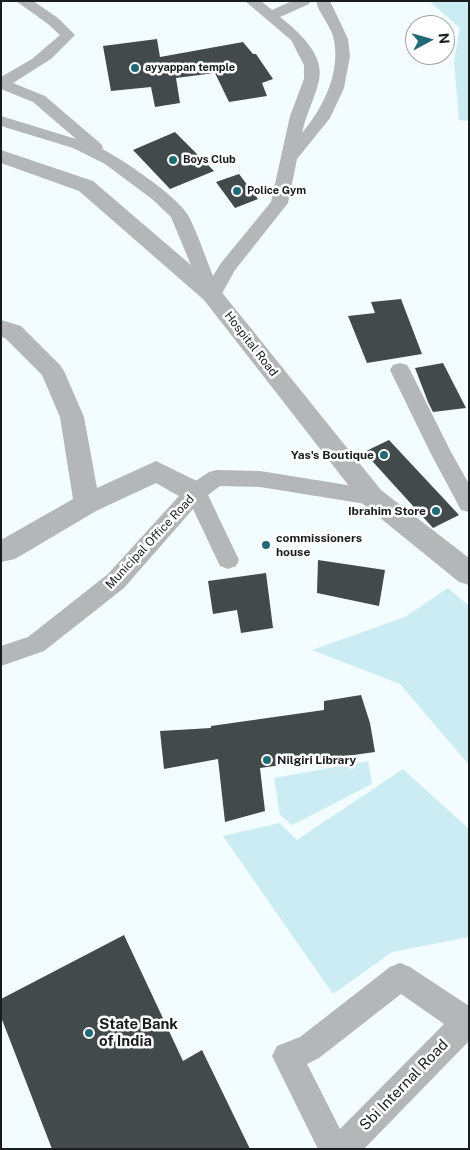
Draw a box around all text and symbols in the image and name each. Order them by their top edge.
north arrow [405,15,455,65]
text: N [435,32,452,45]
place label: ayyappan temple [145,61,235,75]
marker: ayyappan temple [129,62,141,74]
place label: Boys Club [183,153,236,167]
marker: Boys Club [167,154,179,166]
place label: Police Gym [247,184,306,198]
marker: Police Gym [231,185,243,197]
street label: Hospital Road [221,309,281,379]
place label: Yas's Boutique [291,448,374,462]
marker: Yas's Boutique [378,449,390,461]
street label: Municipal Office Road [103,492,197,592]
place label: Ibrahim Store [348,504,426,518]
marker: Ibrahim Store [430,505,442,517]
place label: commissioners house [276,531,362,559]
marker: commissioners house [260,539,272,551]
place label: Nilgiri Library [277,753,356,767]
marker: Nilgiri Library [261,754,273,766]
place label: State Bank of India [99,1015,178,1050]
marker: State Bank of India [83,1027,95,1039]
street label: Sbi Internal Road [356,1036,452,1134]

